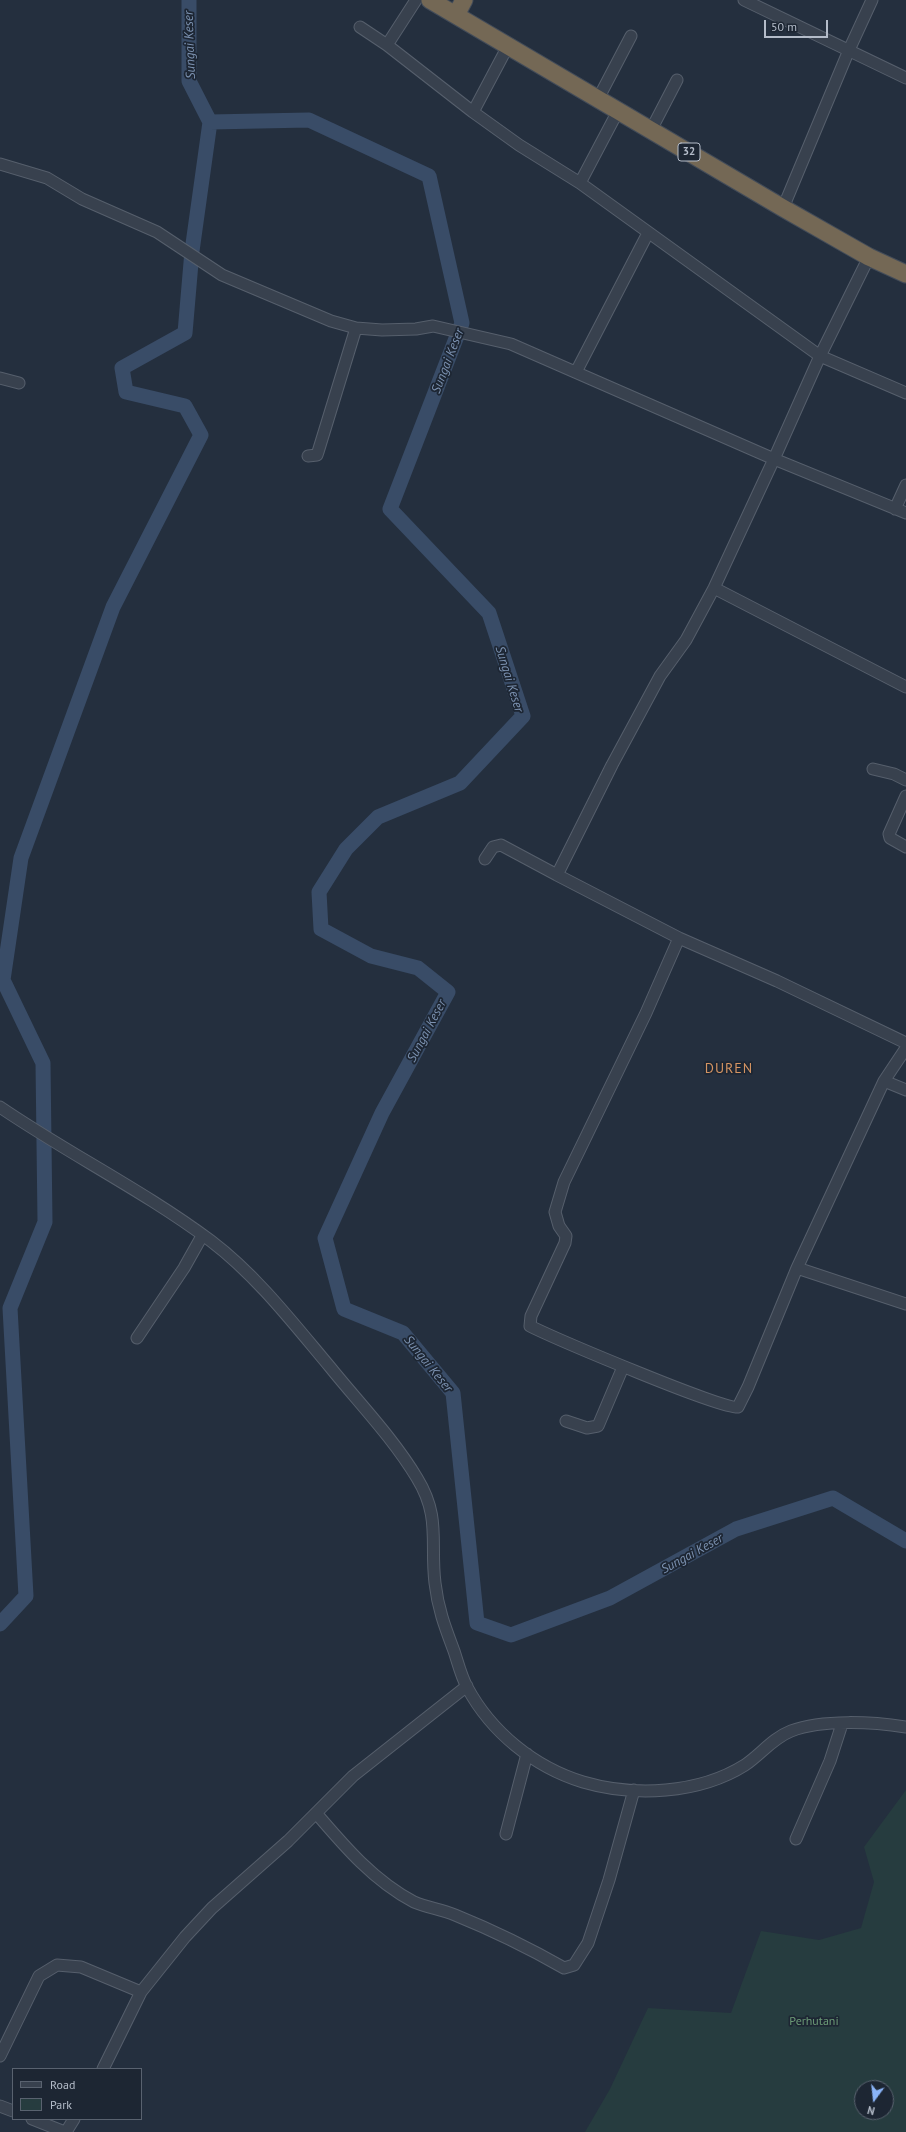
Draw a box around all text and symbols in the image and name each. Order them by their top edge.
water label: Sungai Keser [181,11,199,79]
scale bar [766,12,830,38]
text: 50 m [771,19,797,34]
road number: 32 [678,143,700,161]
water label: Sungai Keser [428,326,468,396]
water label: Sungai Keser [492,644,526,714]
water label: Sungai Keser [404,997,450,1065]
district label: DUREN [705,1061,753,1077]
water label: Sungai Keser [400,1333,456,1395]
water label: Sungai Keser [658,1531,726,1577]
park label: Perhutani [789,2015,839,2029]
legend [12,2068,142,2120]
text: Road [50,2077,75,2092]
north arrow [854,2080,894,2120]
text: Park [50,2097,72,2112]
text: N [866,2103,876,2118]

